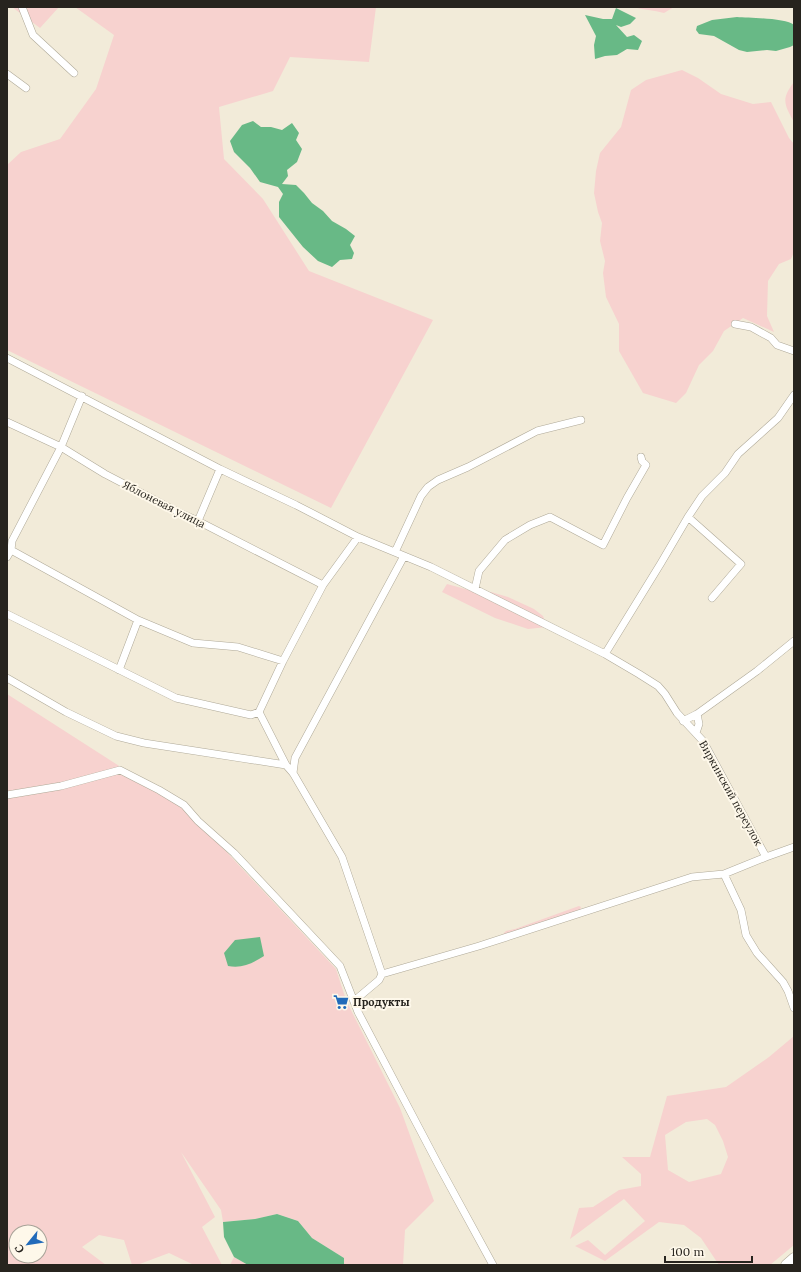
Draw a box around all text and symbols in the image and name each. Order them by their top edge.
street label: Яблоневая улица [120,477,208,531]
street label: Виркинский переулок [696,738,766,848]
supermarket icon: Продукты [332,993,350,1011]
place label: Продукты [353,995,410,1009]
north arrow [8,1224,48,1264]
scale bar [665,1238,752,1264]
text: С [11,1242,27,1256]
text: 100 m [671,1244,704,1259]

